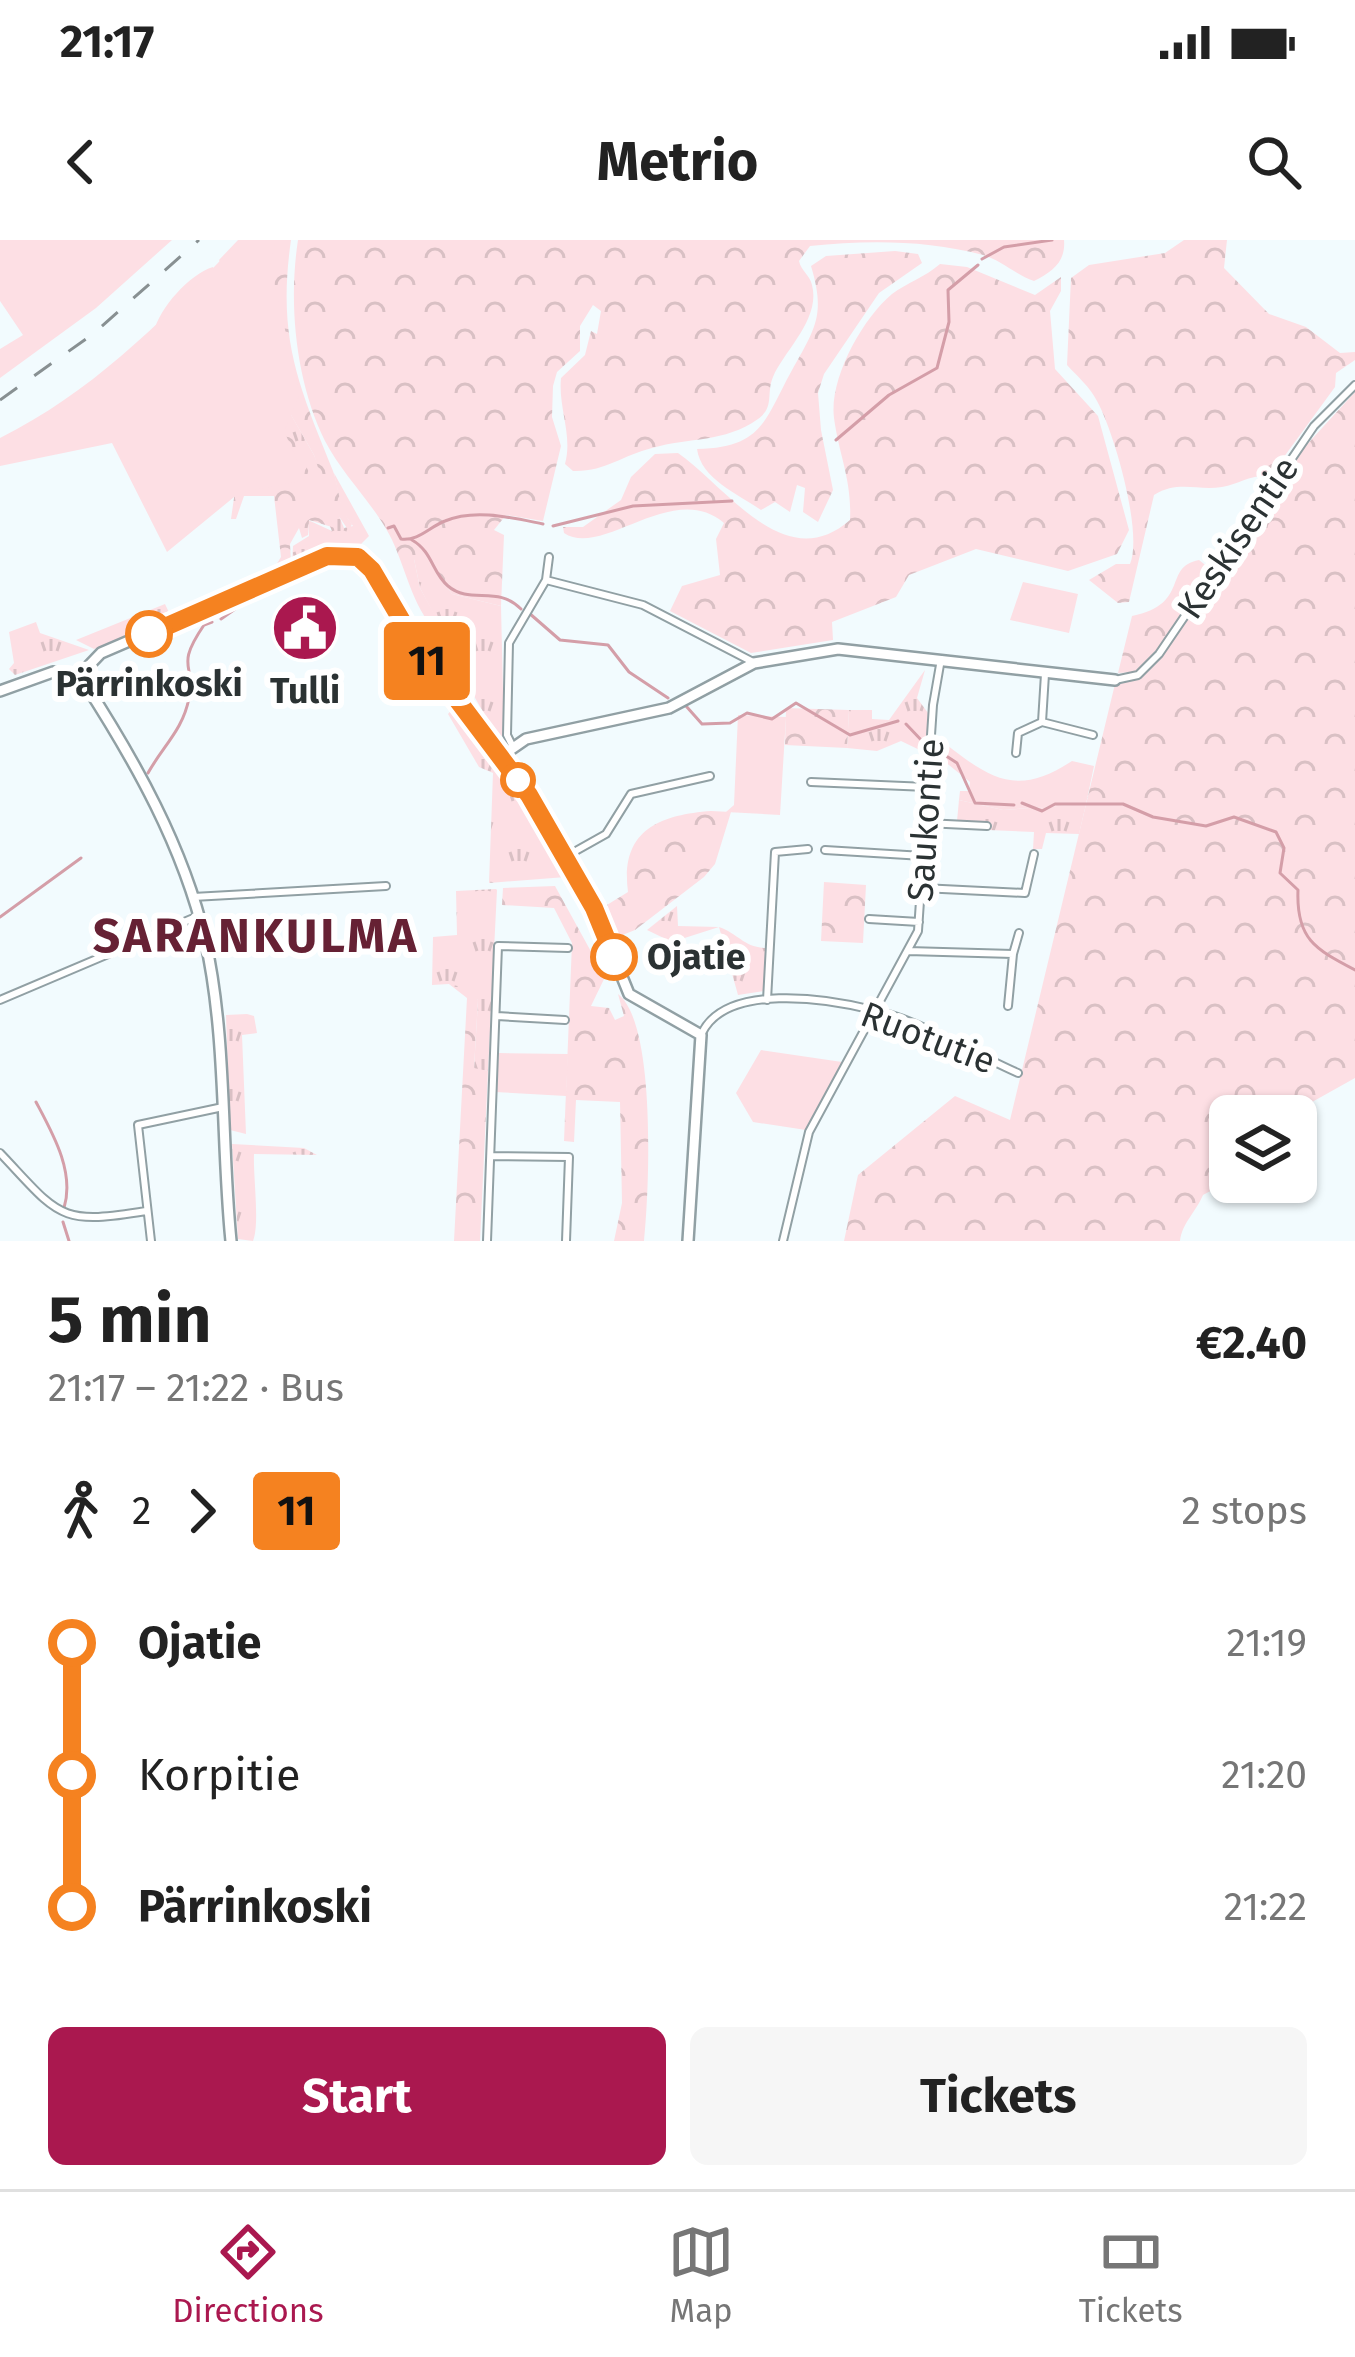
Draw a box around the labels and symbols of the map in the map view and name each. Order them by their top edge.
street label: Keskisentie [1168,449,1308,627]
public building icon: Tulli [270,593,340,663]
marker: Pärrinkoski [127,612,171,656]
line badge: 11 [373,622,481,700]
place label: Pärrinkoski [55,662,243,706]
place label: Tulli [270,669,340,713]
street label: Saukontie [898,737,954,903]
unlabelled marker [502,764,534,796]
district label: SARANKULMA [93,907,419,965]
marker: Ojatie [592,935,636,979]
place label: Ojatie [647,935,746,979]
street label: Ruotutie [855,992,1001,1084]

